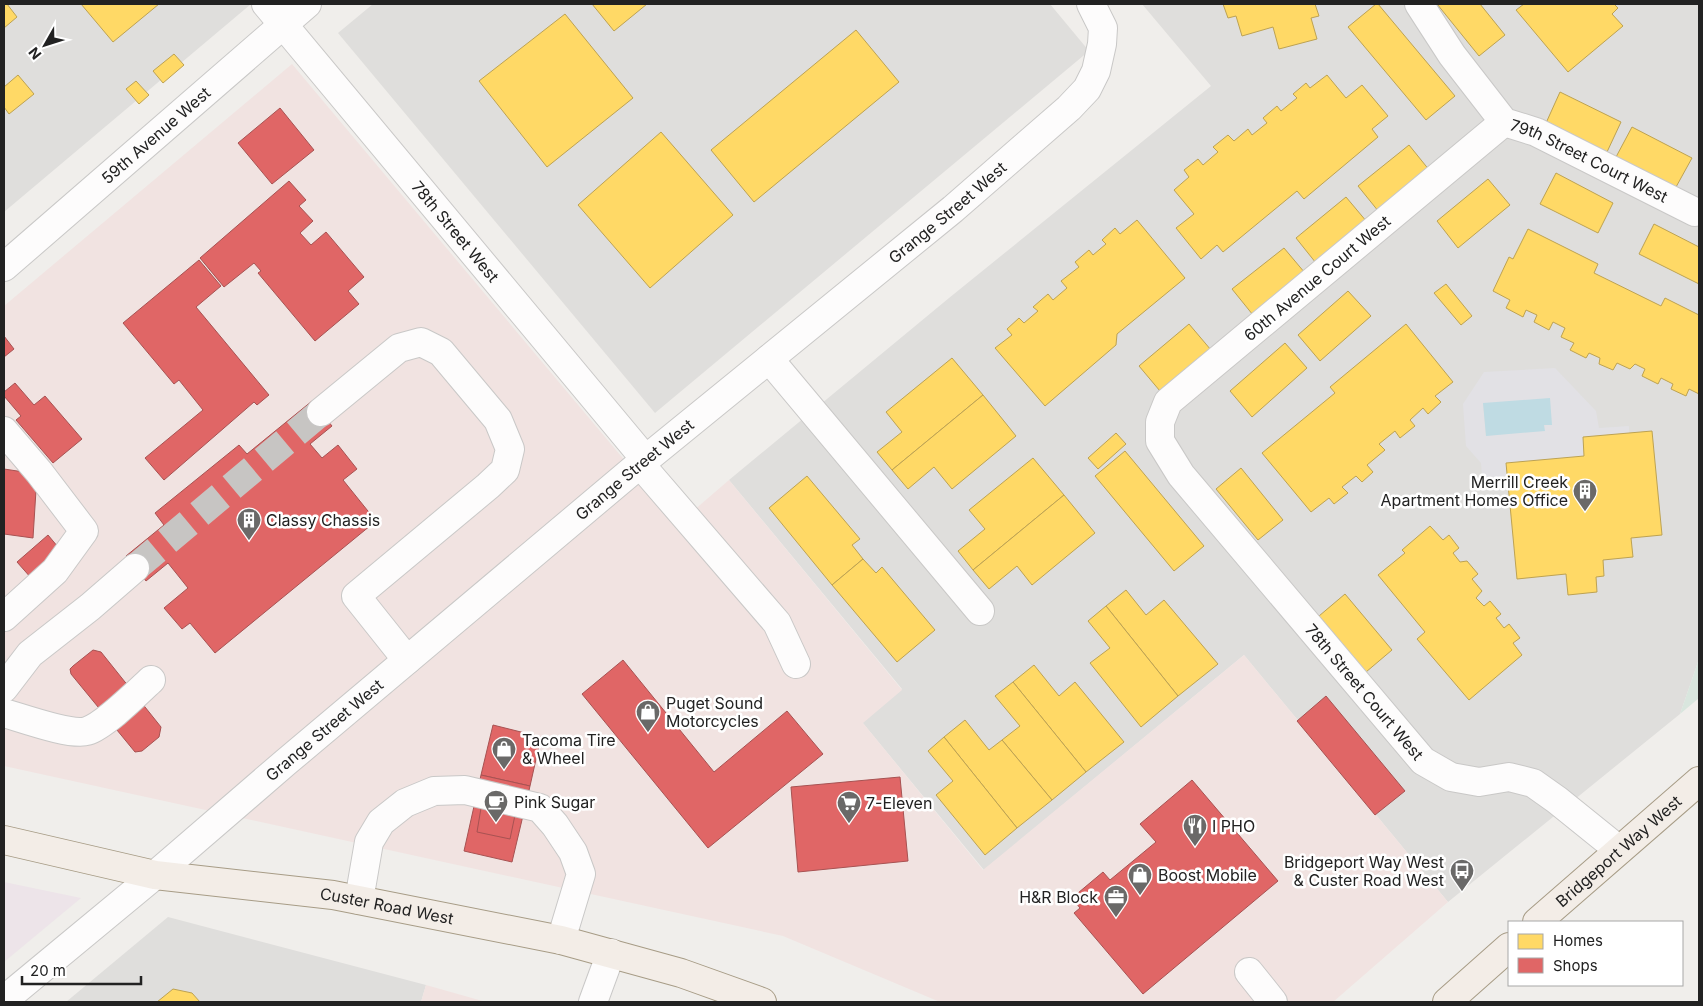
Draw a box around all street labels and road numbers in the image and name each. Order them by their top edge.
street label: 59th Avenue West [97,83,214,188]
street label: 79th Street Court West [1508,115,1671,207]
street label: Grange Street West [884,157,1010,267]
street label: 78th Street West [408,177,503,286]
street label: 60th Avenue Court West [1240,211,1394,345]
street label: Grange Street West [571,415,698,524]
street label: 78th Street Court West [1301,620,1428,764]
street label: Grange Street West [261,675,387,785]
street label: Bridgeport Way West [1552,791,1685,911]
street label: Custer Road West [319,884,455,929]

